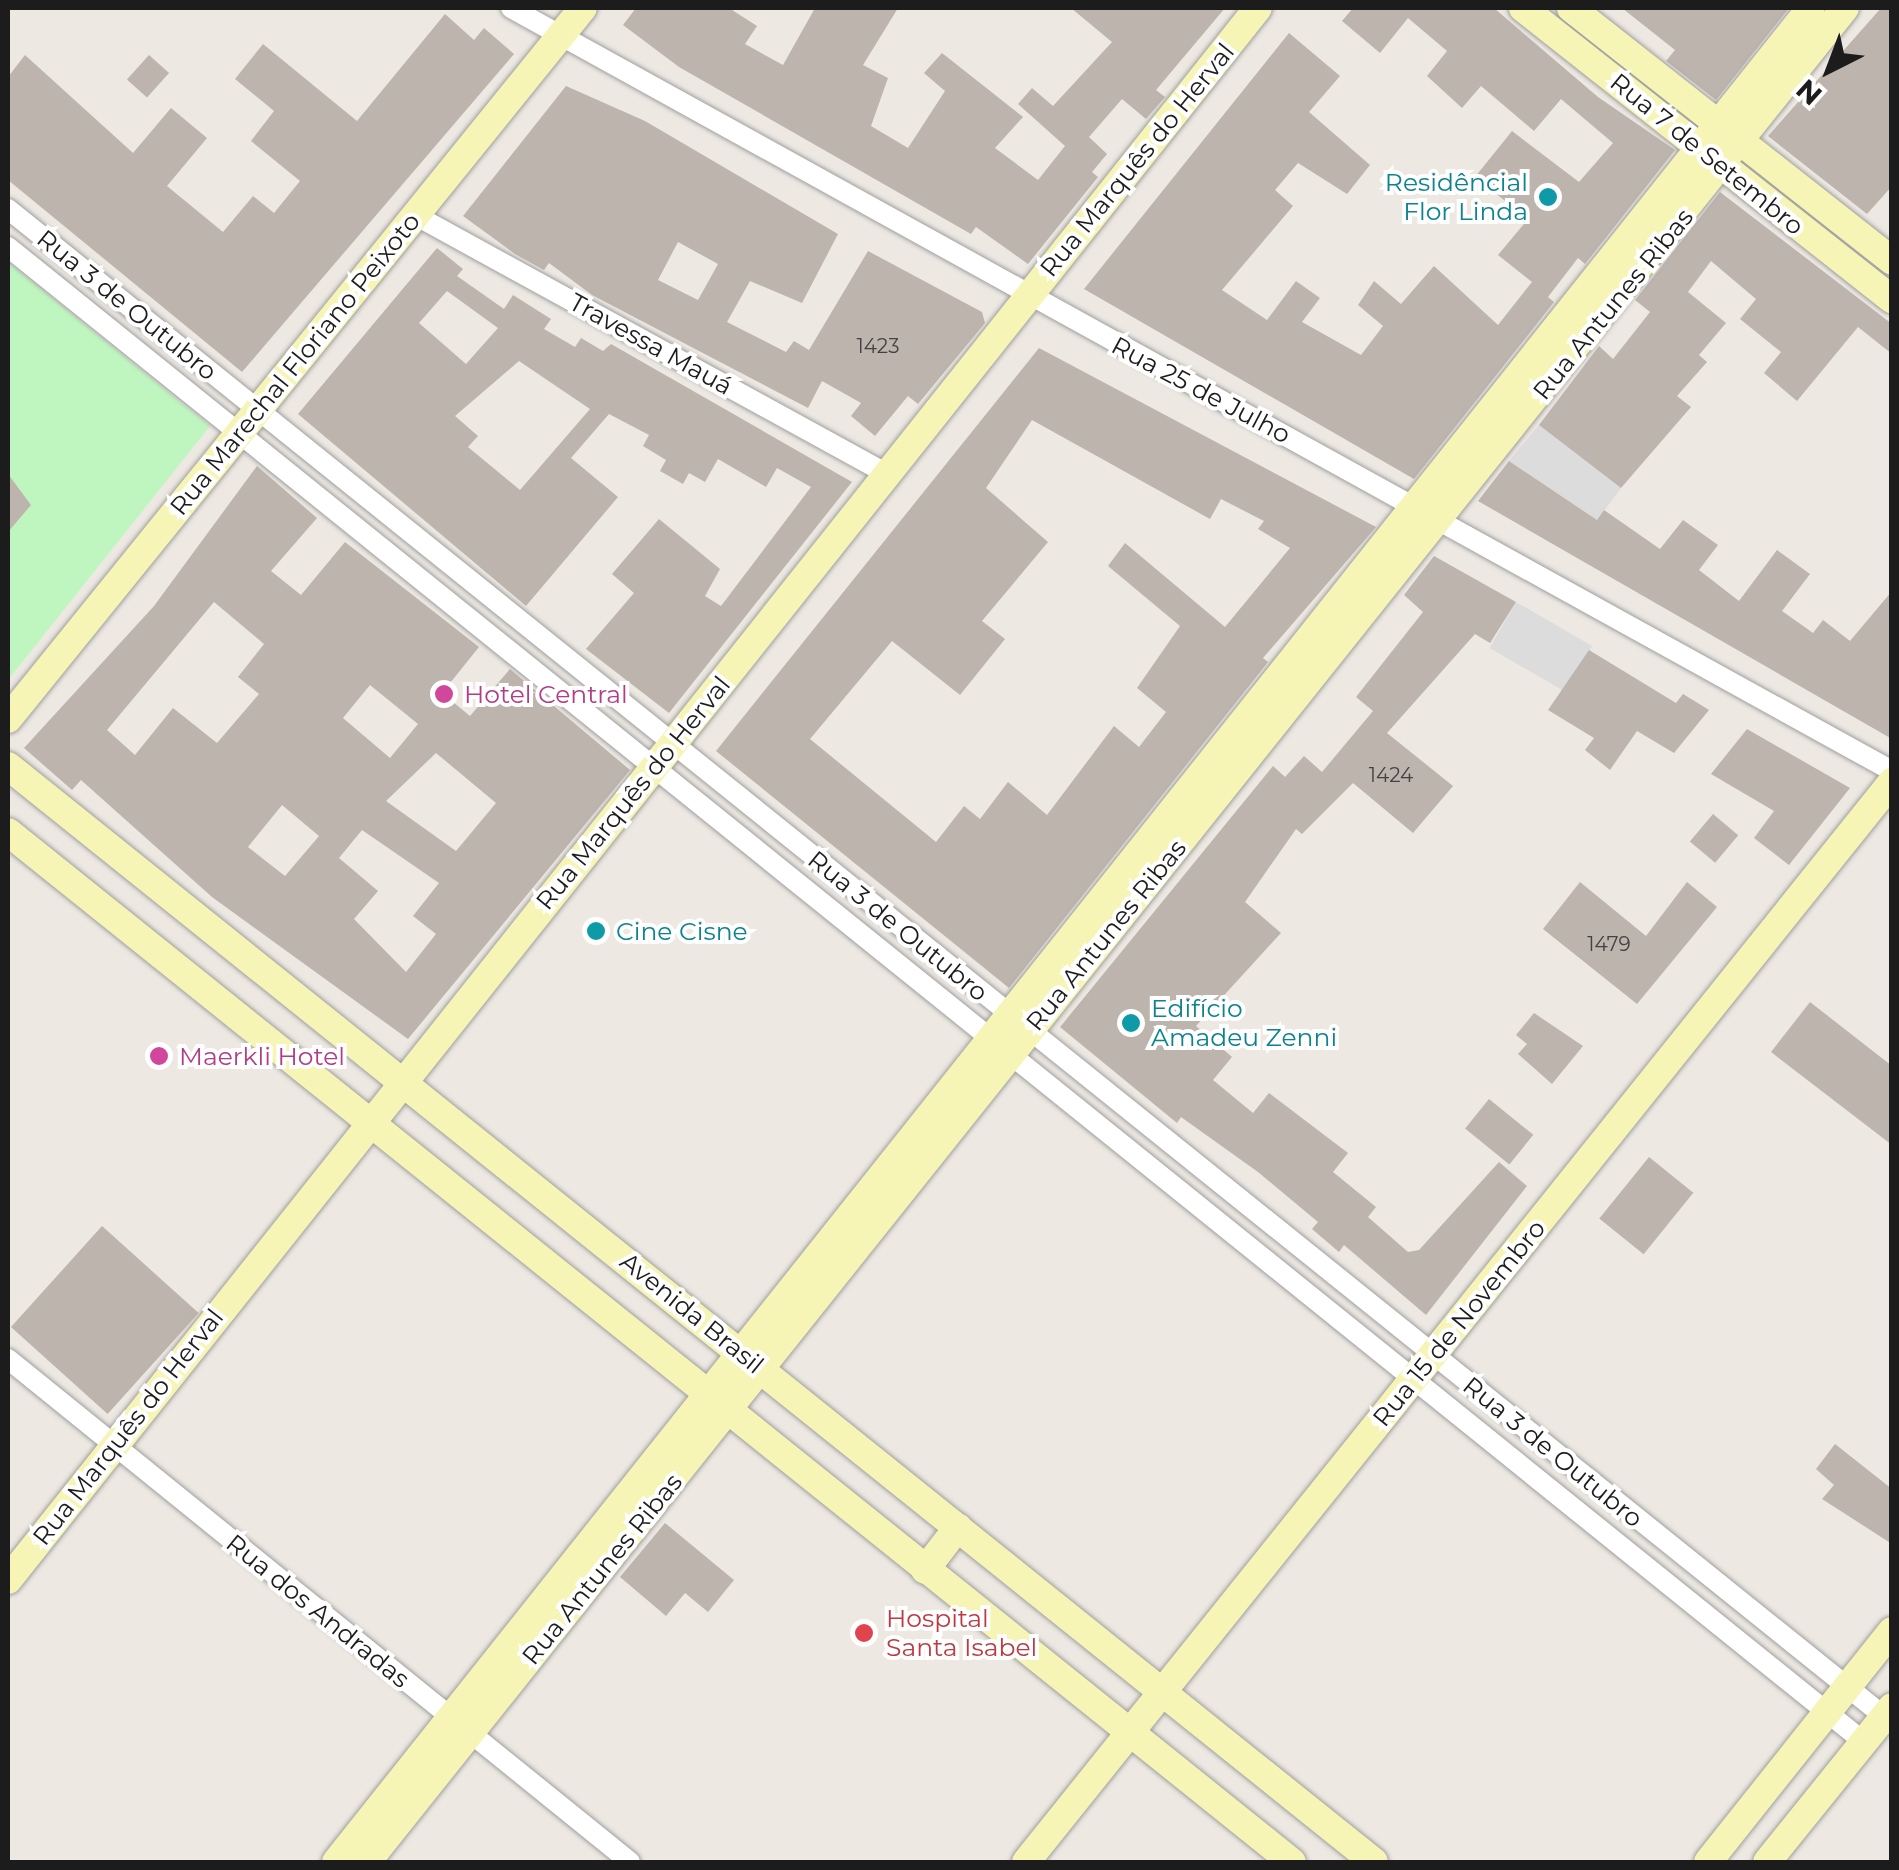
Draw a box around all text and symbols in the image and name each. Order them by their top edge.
north arrow [1779,20,1879,120]
street label: Rua Marquês do Herval [1034,37,1240,283]
street label: Rua 7 de Setembro [1604,67,1810,241]
text: N [1789,72,1829,112]
place label: Residêncial Flor Linda [1385,168,1528,227]
marker: Residêncial Flor Linda [1537,186,1559,208]
street label: Rua Antunes Ribas [1527,202,1699,406]
street label: Rua Marechal Floriano Peixoto [164,207,426,521]
street label: Rua 3 de Outubro [31,223,223,387]
street label: Travessa Mauá [564,287,738,401]
street label: Rua 25 de Julho [1106,330,1296,450]
house number: 1423 [856,334,900,358]
street label: Rua Marquês do Herval [530,670,736,916]
place label: Hotel Central [464,679,628,709]
marker: Hotel Central [433,683,455,705]
house number: 1424 [1369,763,1413,787]
street label: Rua Antunes Ribas [1020,833,1192,1037]
street label: Rua 3 de Outubro [802,844,994,1008]
place label: Cine Cisne [616,916,748,946]
marker: Cine Cisne [585,920,607,942]
house number: 1479 [1587,932,1631,956]
place label: Edifício Amadeu Zenni [1151,994,1337,1053]
marker: Edifício Amadeu Zenni [1120,1012,1142,1034]
place label: Maerkli Hotel [179,1041,345,1071]
marker: Maerkli Hotel [148,1045,170,1067]
street label: Rua 15 de Novembro [1366,1214,1552,1432]
street label: Avenida Brasil [614,1246,770,1380]
street label: Rua Marquês do Herval [26,1303,230,1551]
street label: Rua 3 de Outubro [1457,1370,1649,1534]
street label: Rua Antunes Ribas [516,1467,688,1671]
street label: Rua dos Andradas [220,1528,416,1694]
place label: Hospital Santa Isabel [886,1604,1037,1663]
marker: Hospital Santa Isabel [851,1620,877,1646]

